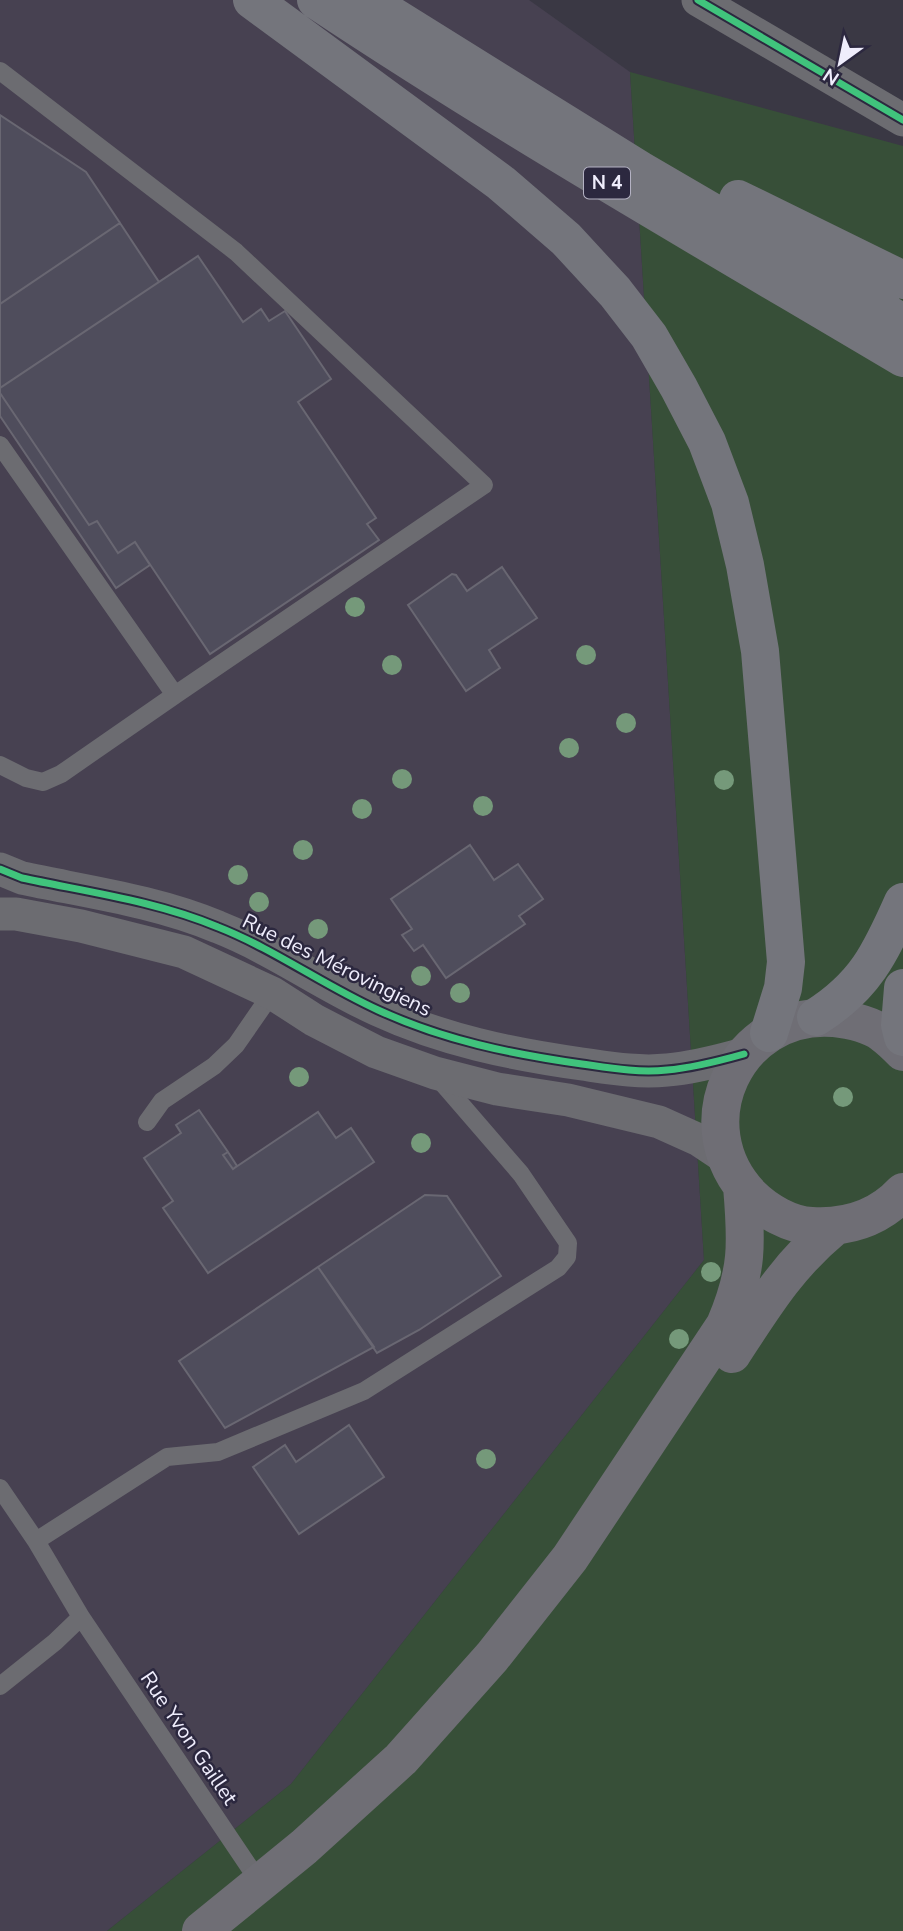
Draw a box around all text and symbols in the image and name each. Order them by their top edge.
north arrow [805,28,875,98]
text: N [818,62,844,91]
road number: N 4 [584,168,630,198]
street label: Rue des Mérovingiens [238,907,436,1023]
street label: Rue Yvon Gaillet [134,1666,244,1811]

